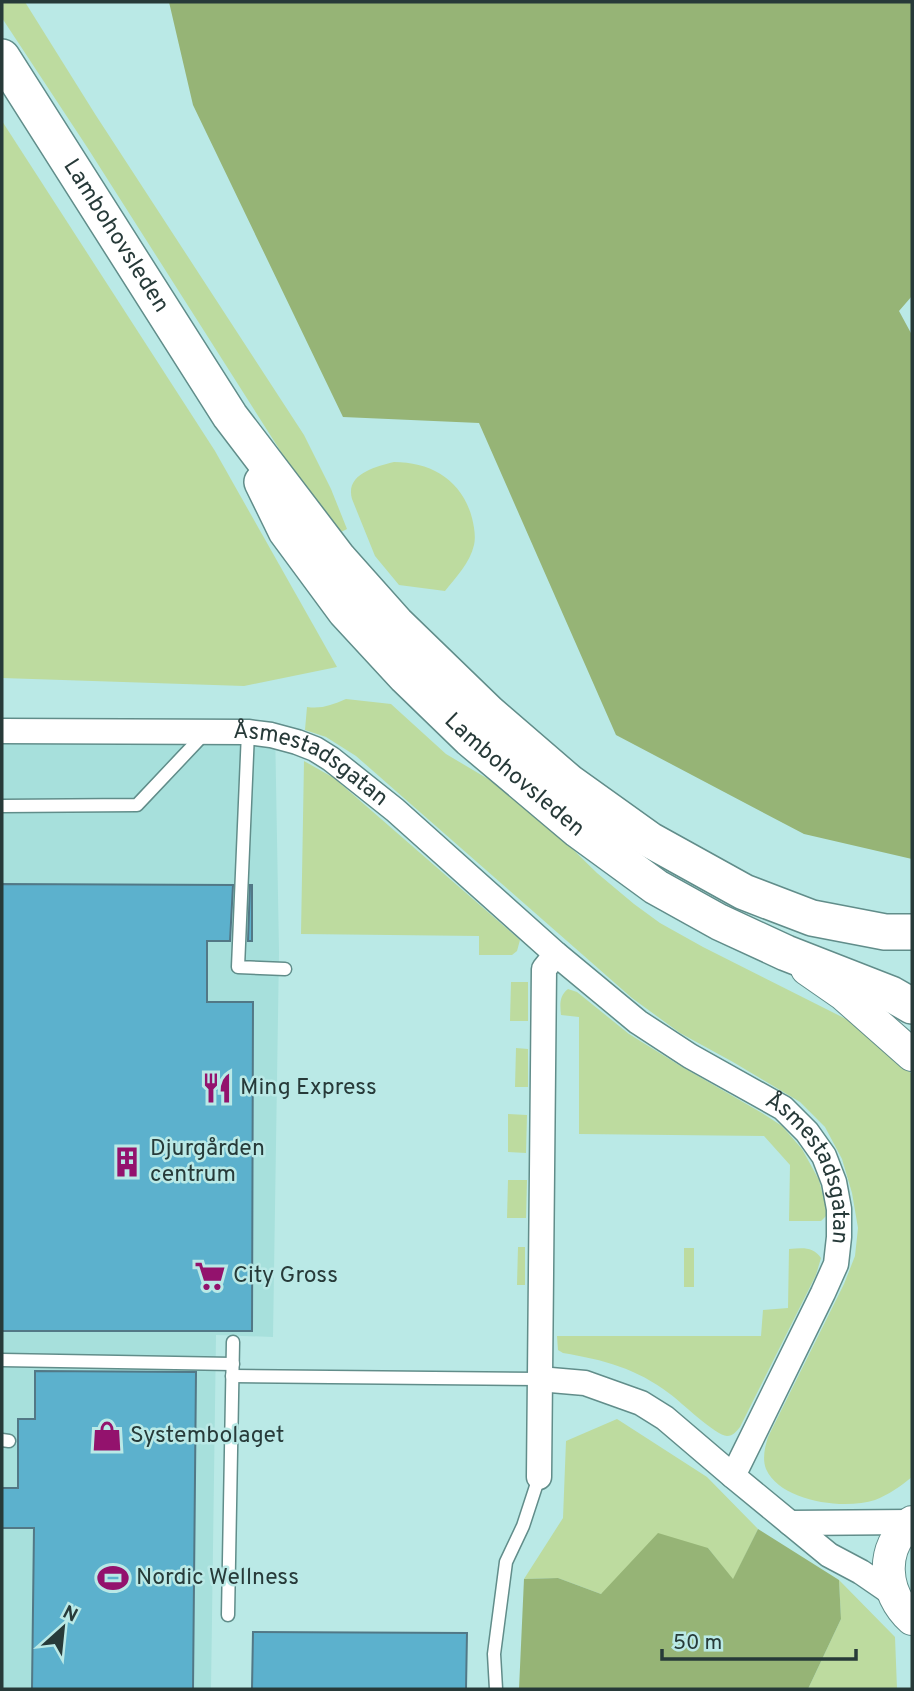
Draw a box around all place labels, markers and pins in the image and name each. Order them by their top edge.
restaurant icon: Ming Express [200,1071,234,1105]
place label: Ming Express [240,1074,377,1103]
place label: Djurgården centrum [150,1135,265,1190]
building icon: Djurgården centrum [110,1145,144,1179]
supermarket icon: City Gross [193,1259,227,1293]
place label: City Gross [233,1262,338,1291]
shop icon: Systembolaget [90,1419,124,1453]
place label: Systembolaget [130,1422,284,1451]
sports icon: Nordic Wellness [96,1561,130,1595]
place label: Nordic Wellness [136,1564,299,1593]

